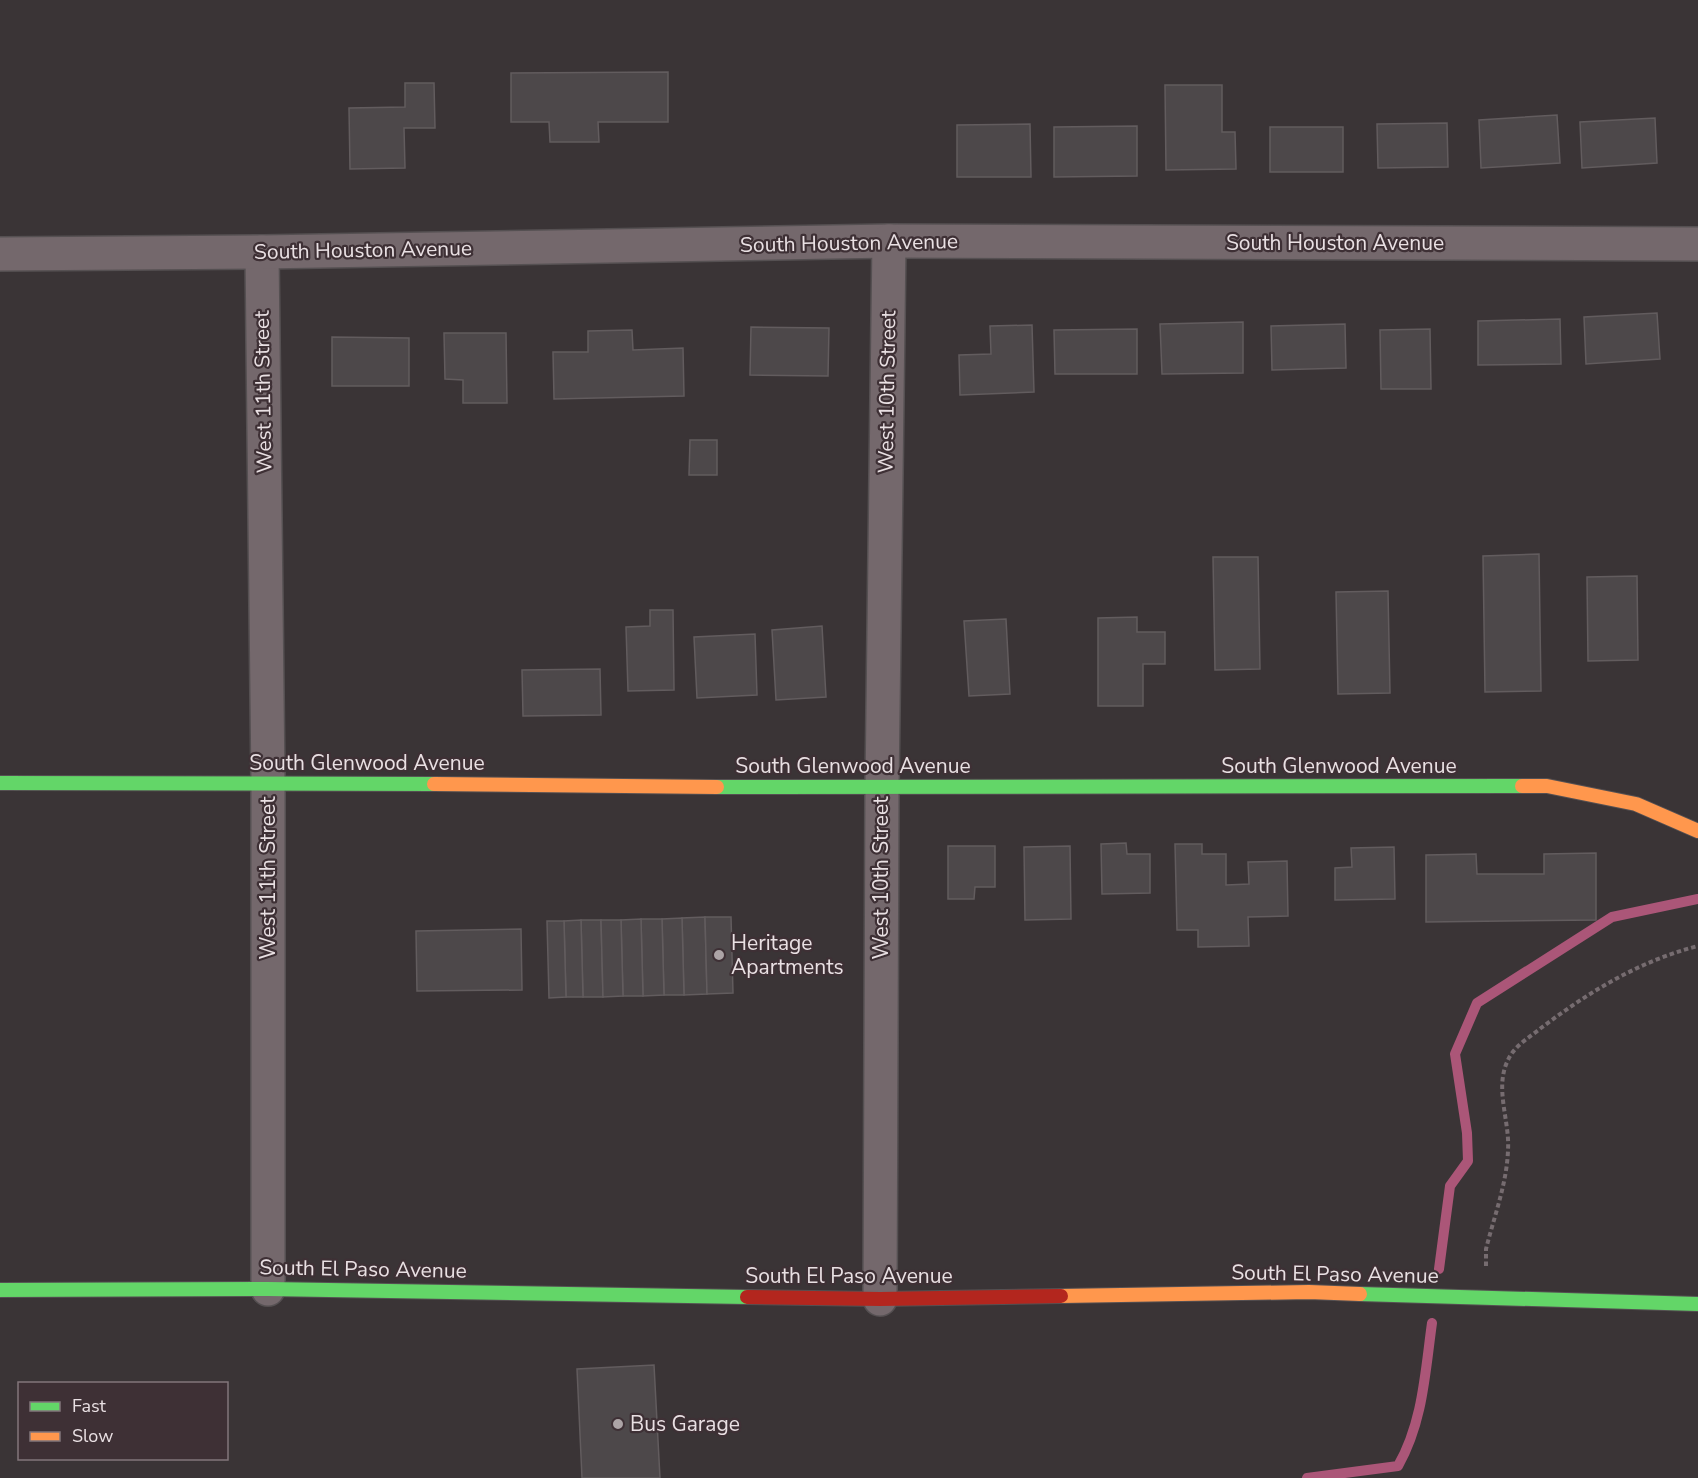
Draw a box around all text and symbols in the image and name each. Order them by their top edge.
street label: South Houston Avenue [740,227,958,259]
street label: South Houston Avenue [1226,229,1444,257]
street label: South Houston Avenue [254,234,472,266]
street label: West 11th Street [248,310,278,474]
street label: West 10th Street [872,310,902,474]
street label: South Glenwood Avenue [249,749,485,777]
street label: South Glenwood Avenue [735,752,971,780]
street label: South Glenwood Avenue [1221,752,1457,780]
street label: West 11th Street [254,796,282,959]
street label: West 10th Street [867,796,895,959]
place label: Heritage Apartments [731,929,844,981]
marker: Heritage Apartments [712,948,726,962]
street label: South El Paso Avenue [259,1253,467,1285]
street label: South El Paso Avenue [1231,1258,1439,1290]
street label: South El Paso Avenue [745,1262,953,1290]
legend [18,1382,228,1460]
text: Fast [72,1394,107,1418]
place label: Bus Garage [630,1410,740,1438]
marker: Bus Garage [611,1417,625,1431]
text: Slow [72,1424,113,1448]

